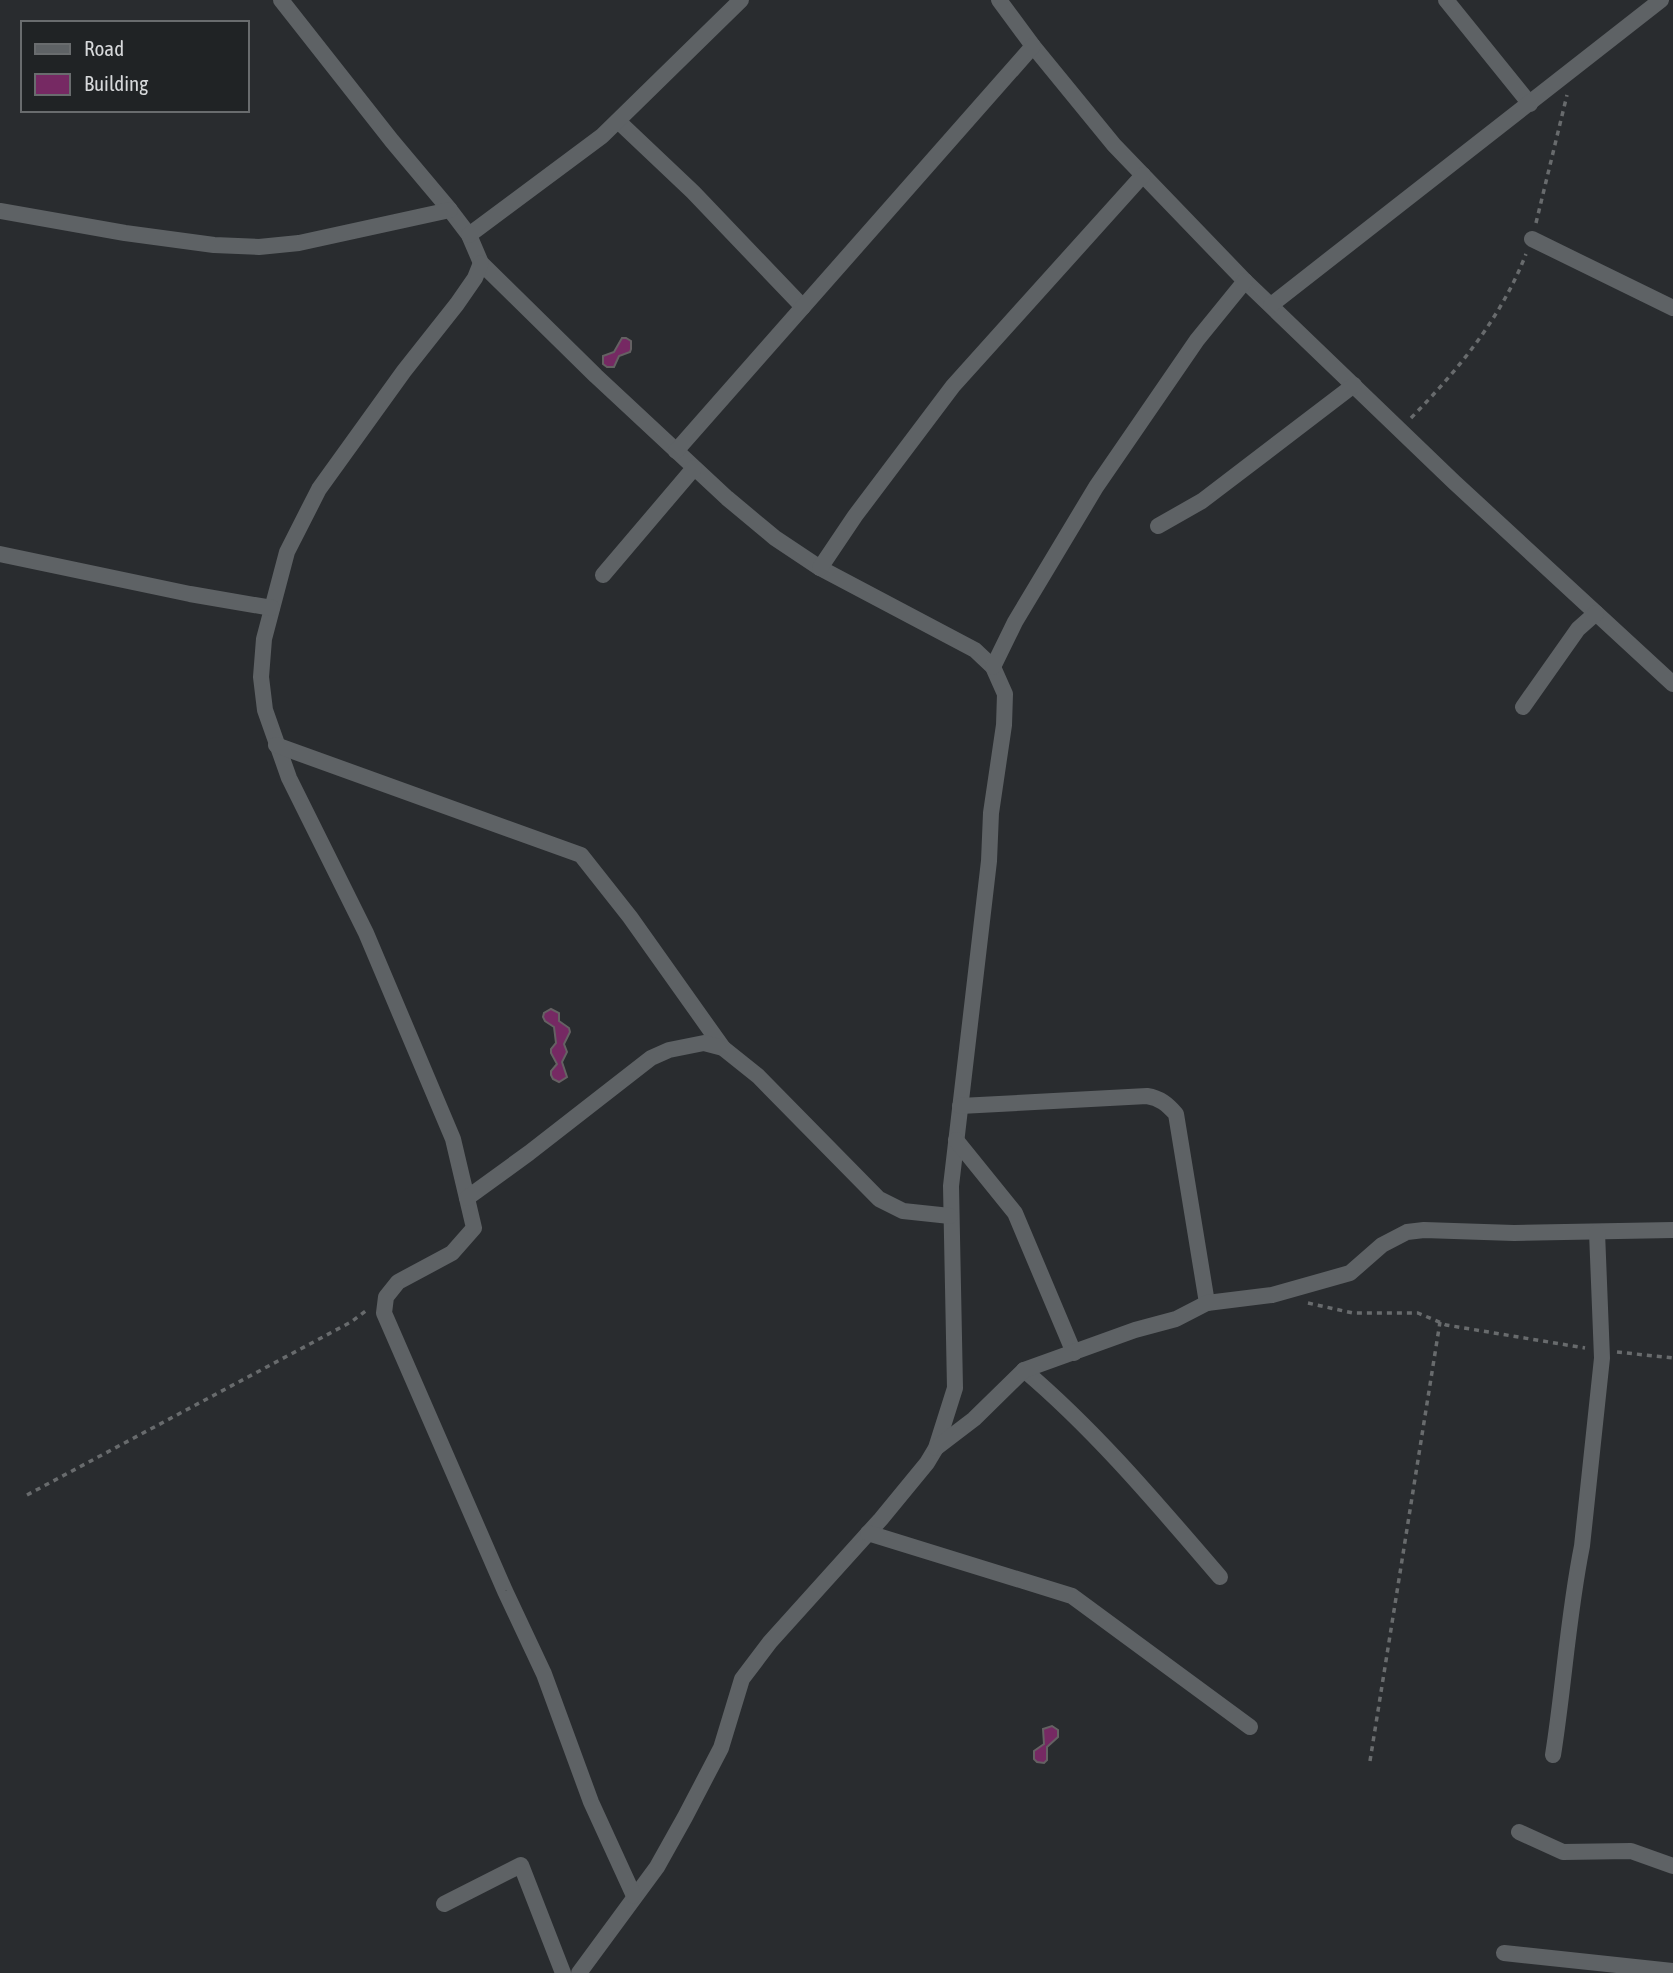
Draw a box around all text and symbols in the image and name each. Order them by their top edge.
legend [21,21,248,112]
text: Road [84,36,124,60]
text: Building [84,71,148,95]

